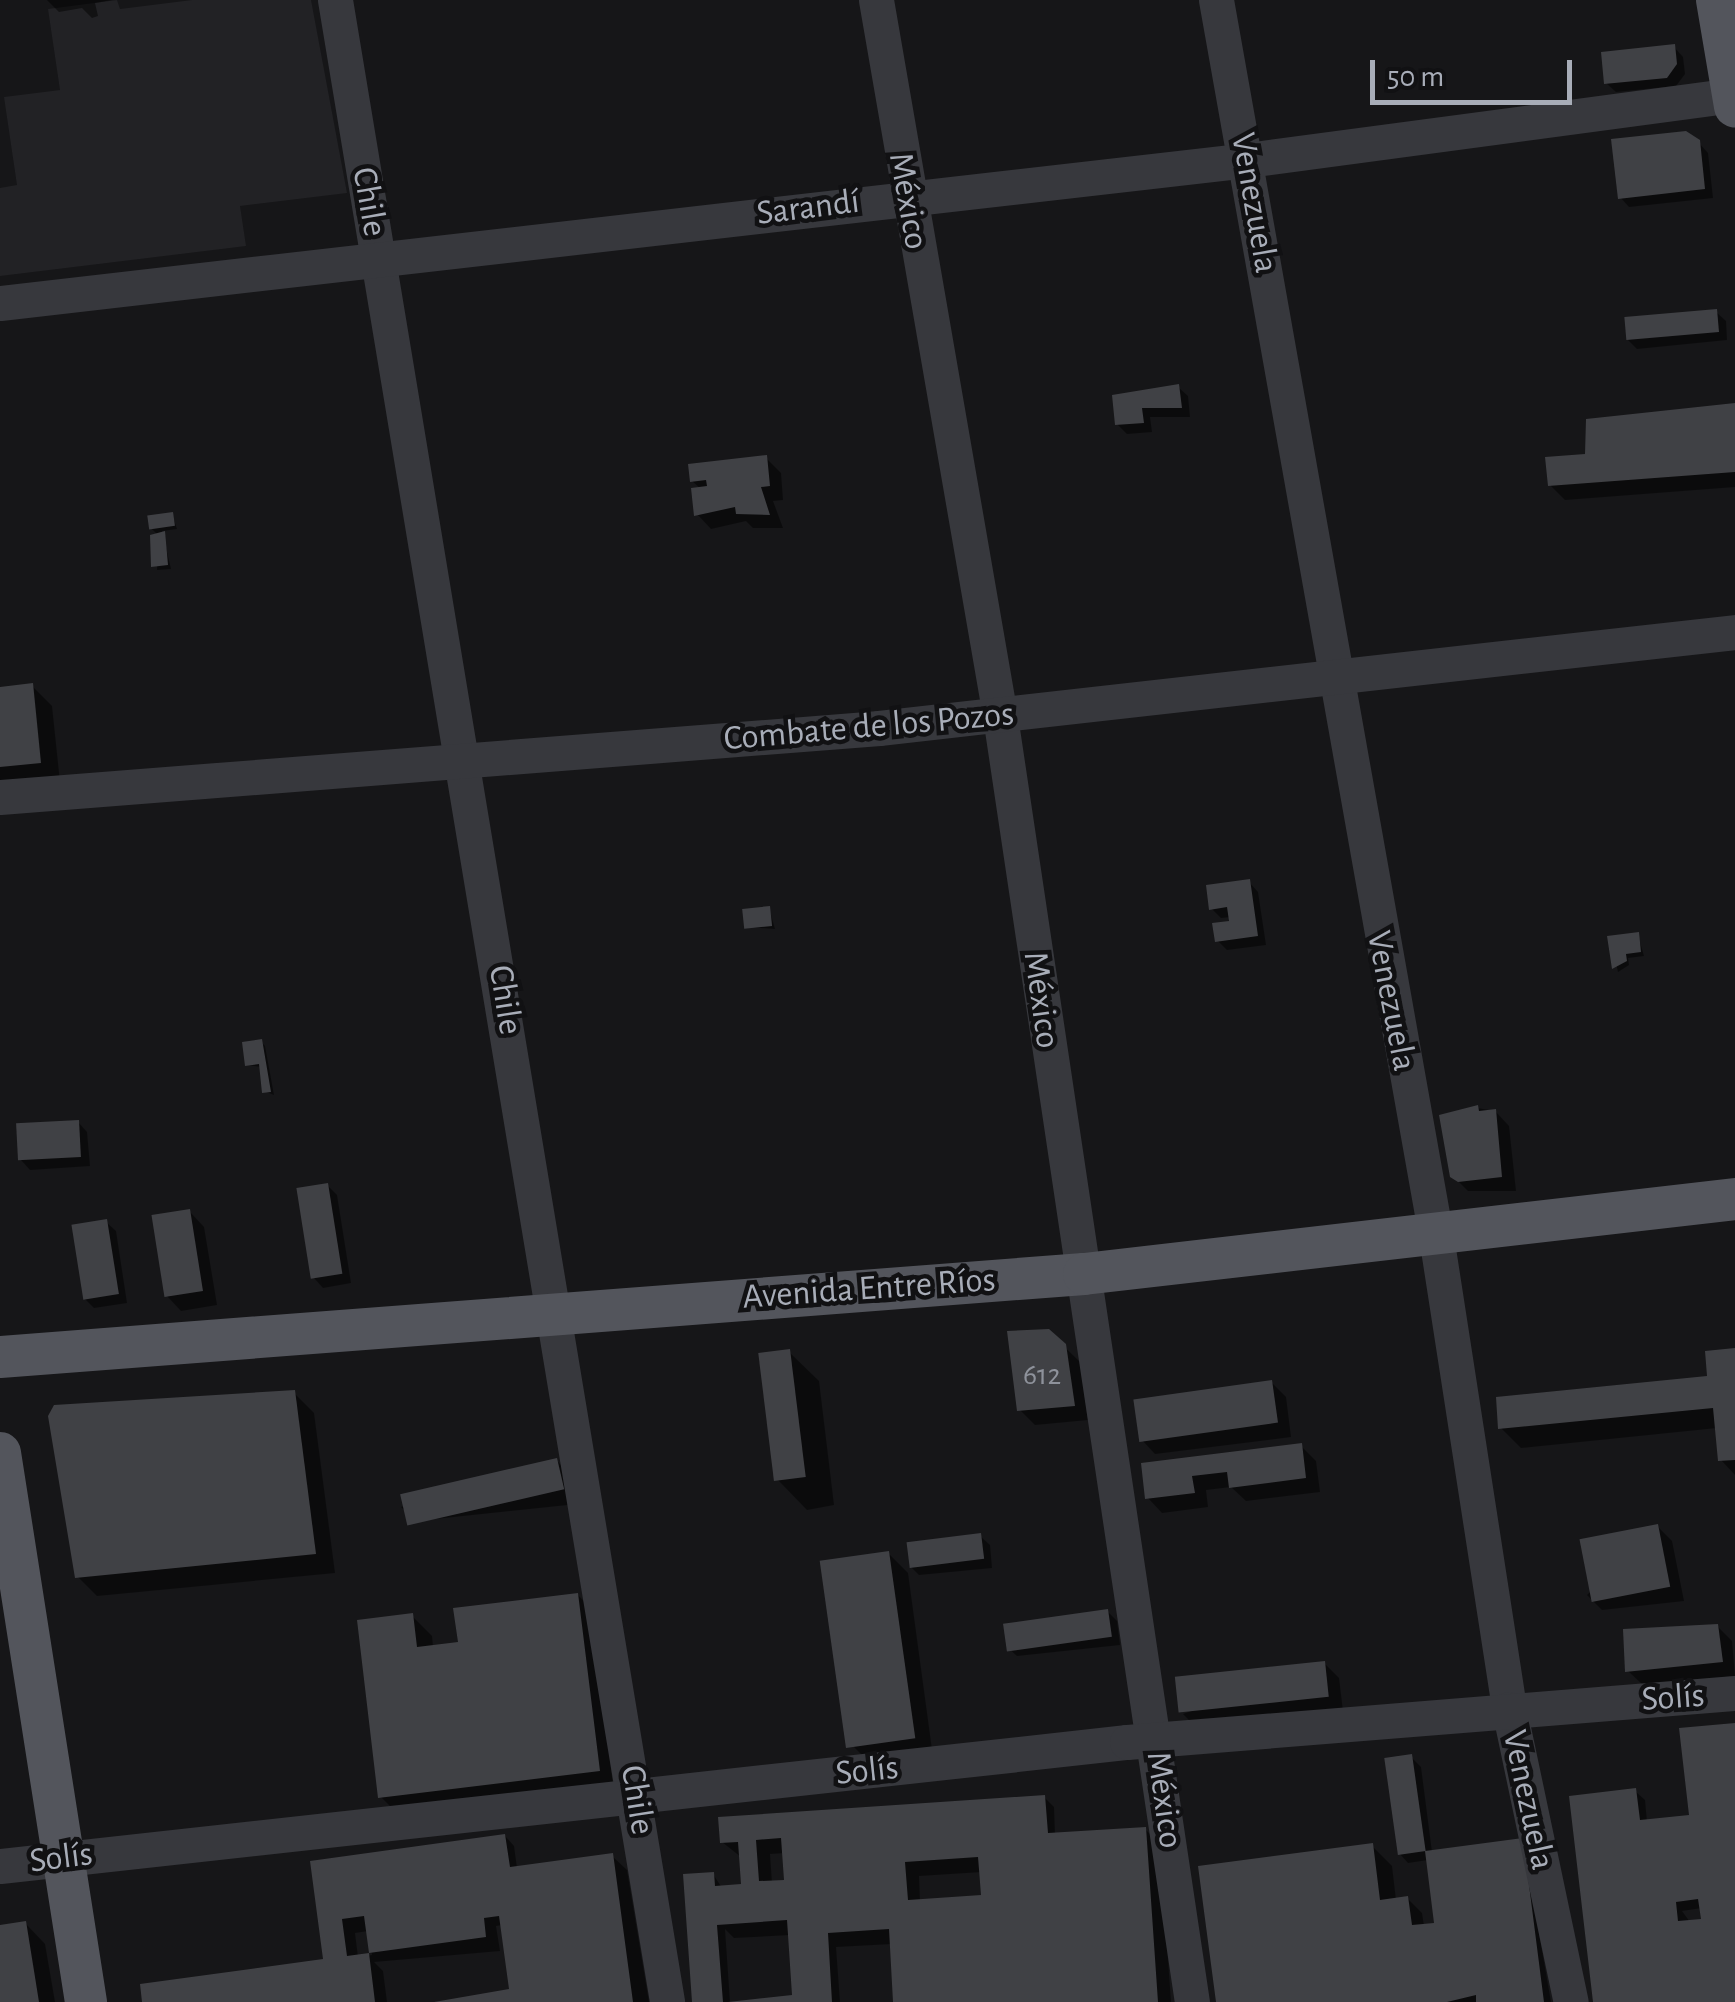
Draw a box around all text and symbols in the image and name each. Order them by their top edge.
scale bar [1375,40,1578,102]
text: 50 m [1387,62,1444,92]
street label: Venezuela [1221,130,1287,276]
street label: México [879,149,937,253]
street label: Chile [342,164,396,240]
street label: Sarandí [754,181,862,235]
street label: Combate de los Pozos [722,693,1016,761]
street label: Venezuela [1357,927,1425,1075]
street label: México [1013,949,1069,1051]
street label: Chile [479,962,531,1038]
street label: Avenida Entre Ríos [741,1259,997,1319]
house number: 612 [1023,1357,1061,1393]
street label: Solís [1640,1675,1706,1721]
street label: Venezuela [1493,1726,1563,1874]
street label: Solís [833,1747,901,1795]
street label: México [1136,1749,1192,1851]
street label: Chile [611,1762,663,1838]
street label: Solís [27,1833,95,1883]

